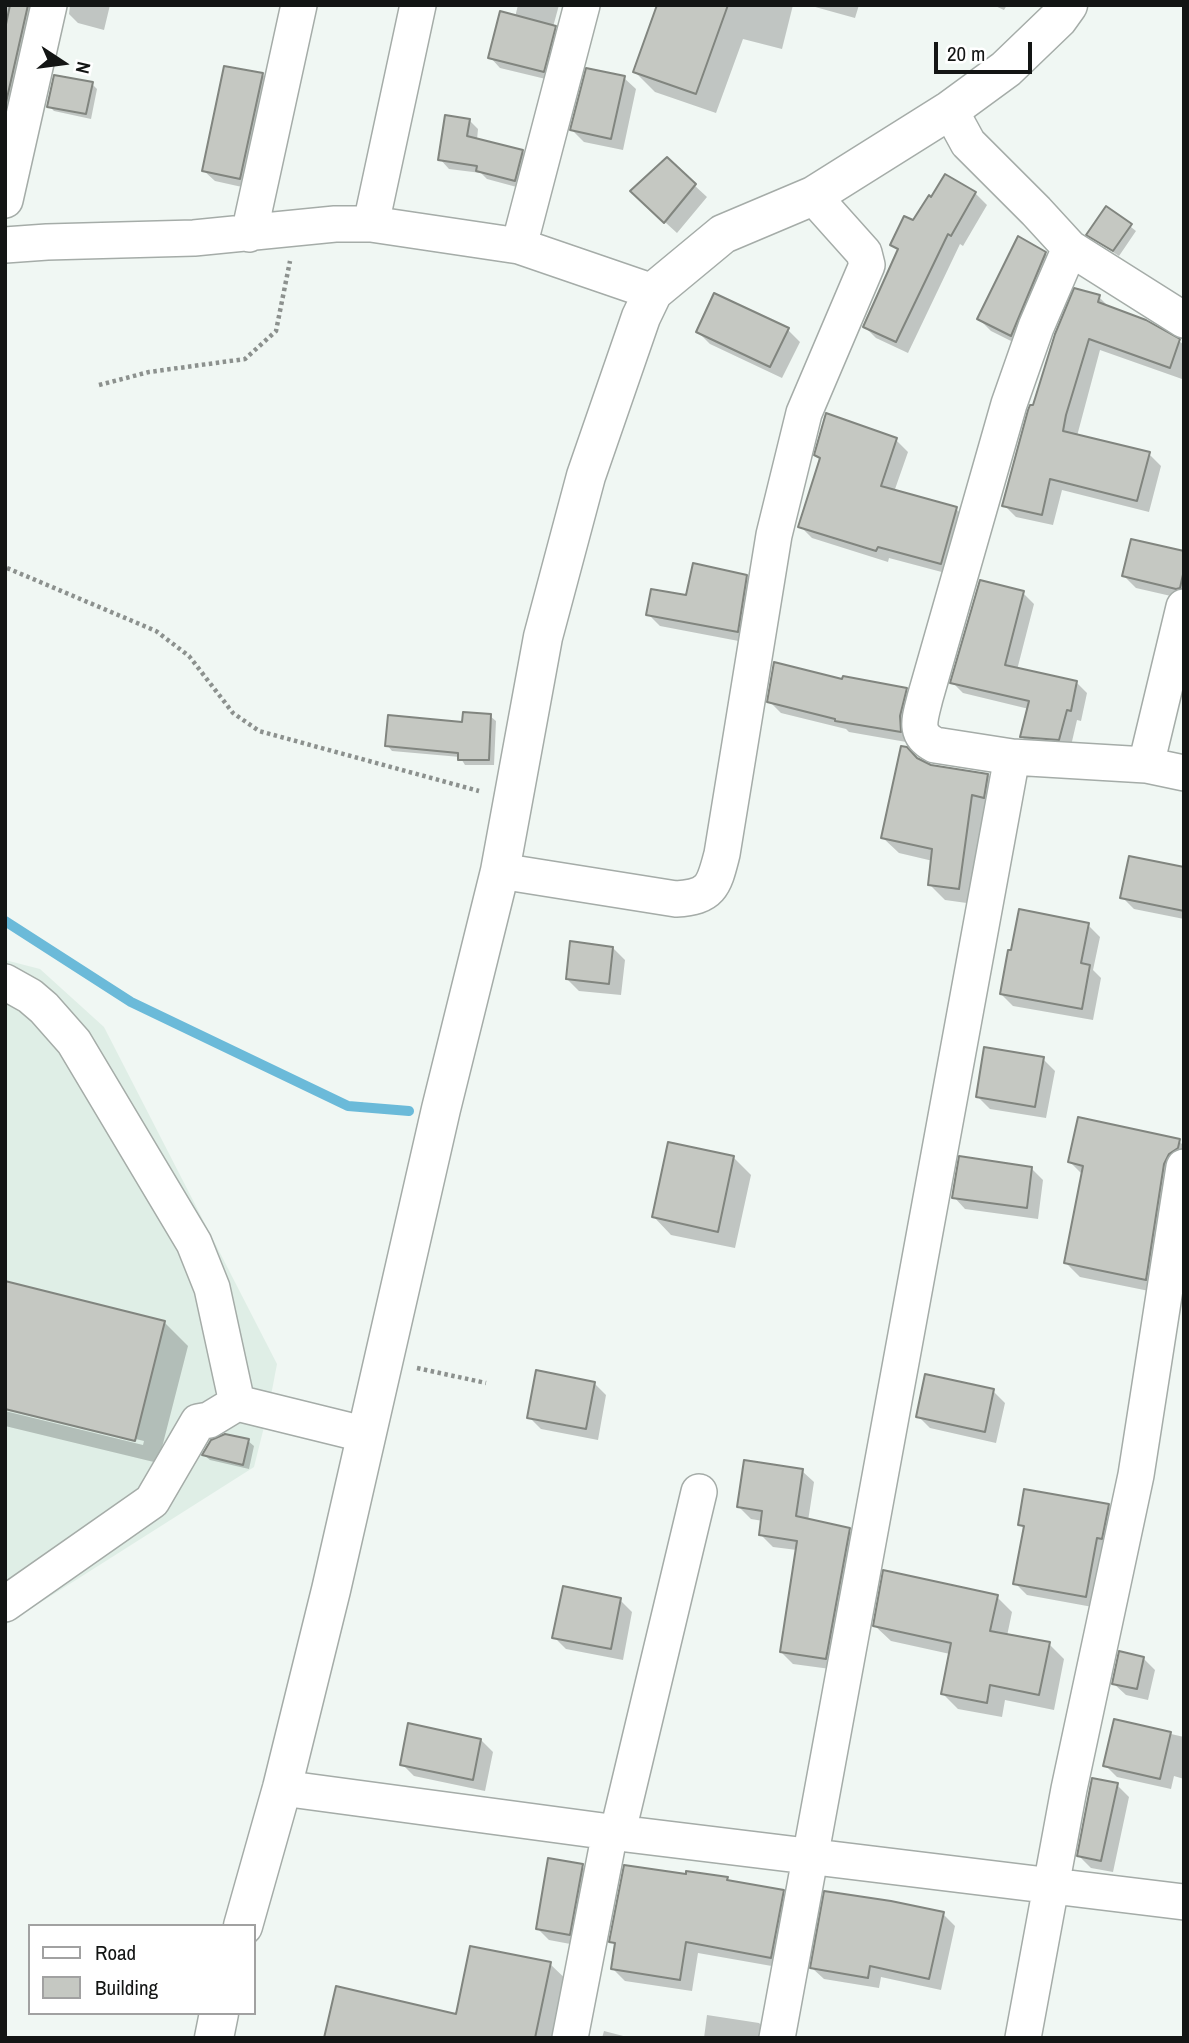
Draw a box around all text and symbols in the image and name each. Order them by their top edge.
north arrow [28,28,98,98]
scale bar [937,28,1035,72]
text: 20 m [947,39,985,68]
text: N [70,59,97,76]
legend [28,1924,256,2015]
text: Road [95,1938,136,1967]
text: Building [95,1973,158,2002]

